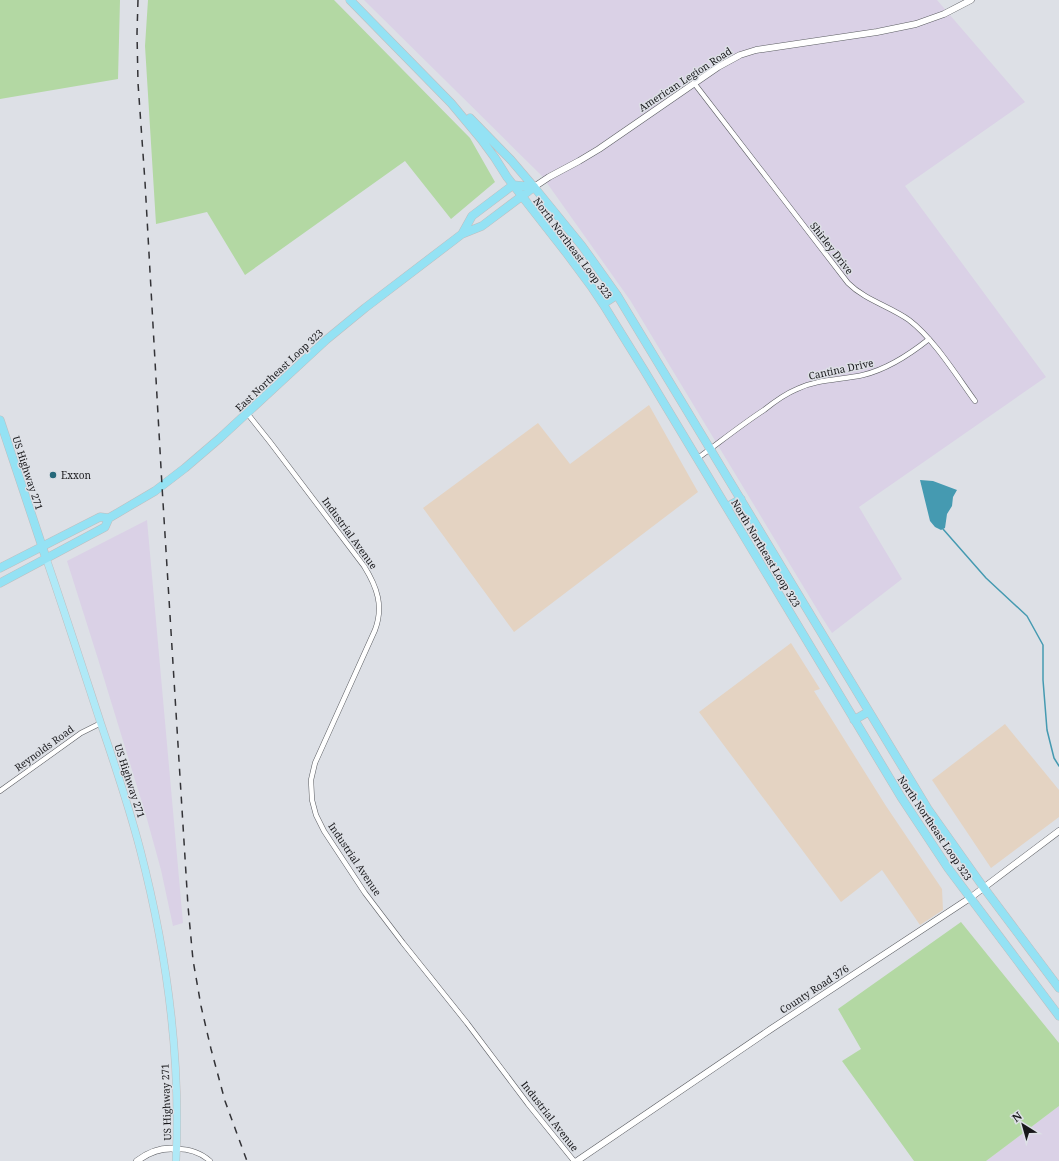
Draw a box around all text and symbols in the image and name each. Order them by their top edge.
street label: American Legion Road [636,44,734,114]
street label: North Northeast Loop 323 [530,194,616,302]
street label: Shirley Drive [807,219,857,277]
street label: East Northeast Loop 323 [232,325,326,414]
street label: Cantina Drive [807,355,875,383]
street label: US Highway 271 [9,434,47,512]
place label: Exxon [61,468,92,482]
marker: Exxon [48,470,58,480]
street label: Industrial Avenue [319,494,381,572]
street label: North Northeast Loop 323 [728,496,804,610]
street label: Reynolds Road [11,722,77,774]
street label: US Highway 271 [111,742,149,820]
street label: North Northeast Loop 323 [895,773,976,883]
street label: Industrial Avenue [325,820,385,898]
street label: County Road 376 [777,961,852,1017]
street label: US Highway 271 [158,1063,174,1141]
street label: Industrial Avenue [518,1078,582,1154]
north arrow [1003,1105,1043,1145]
text: N [1009,1108,1025,1125]

